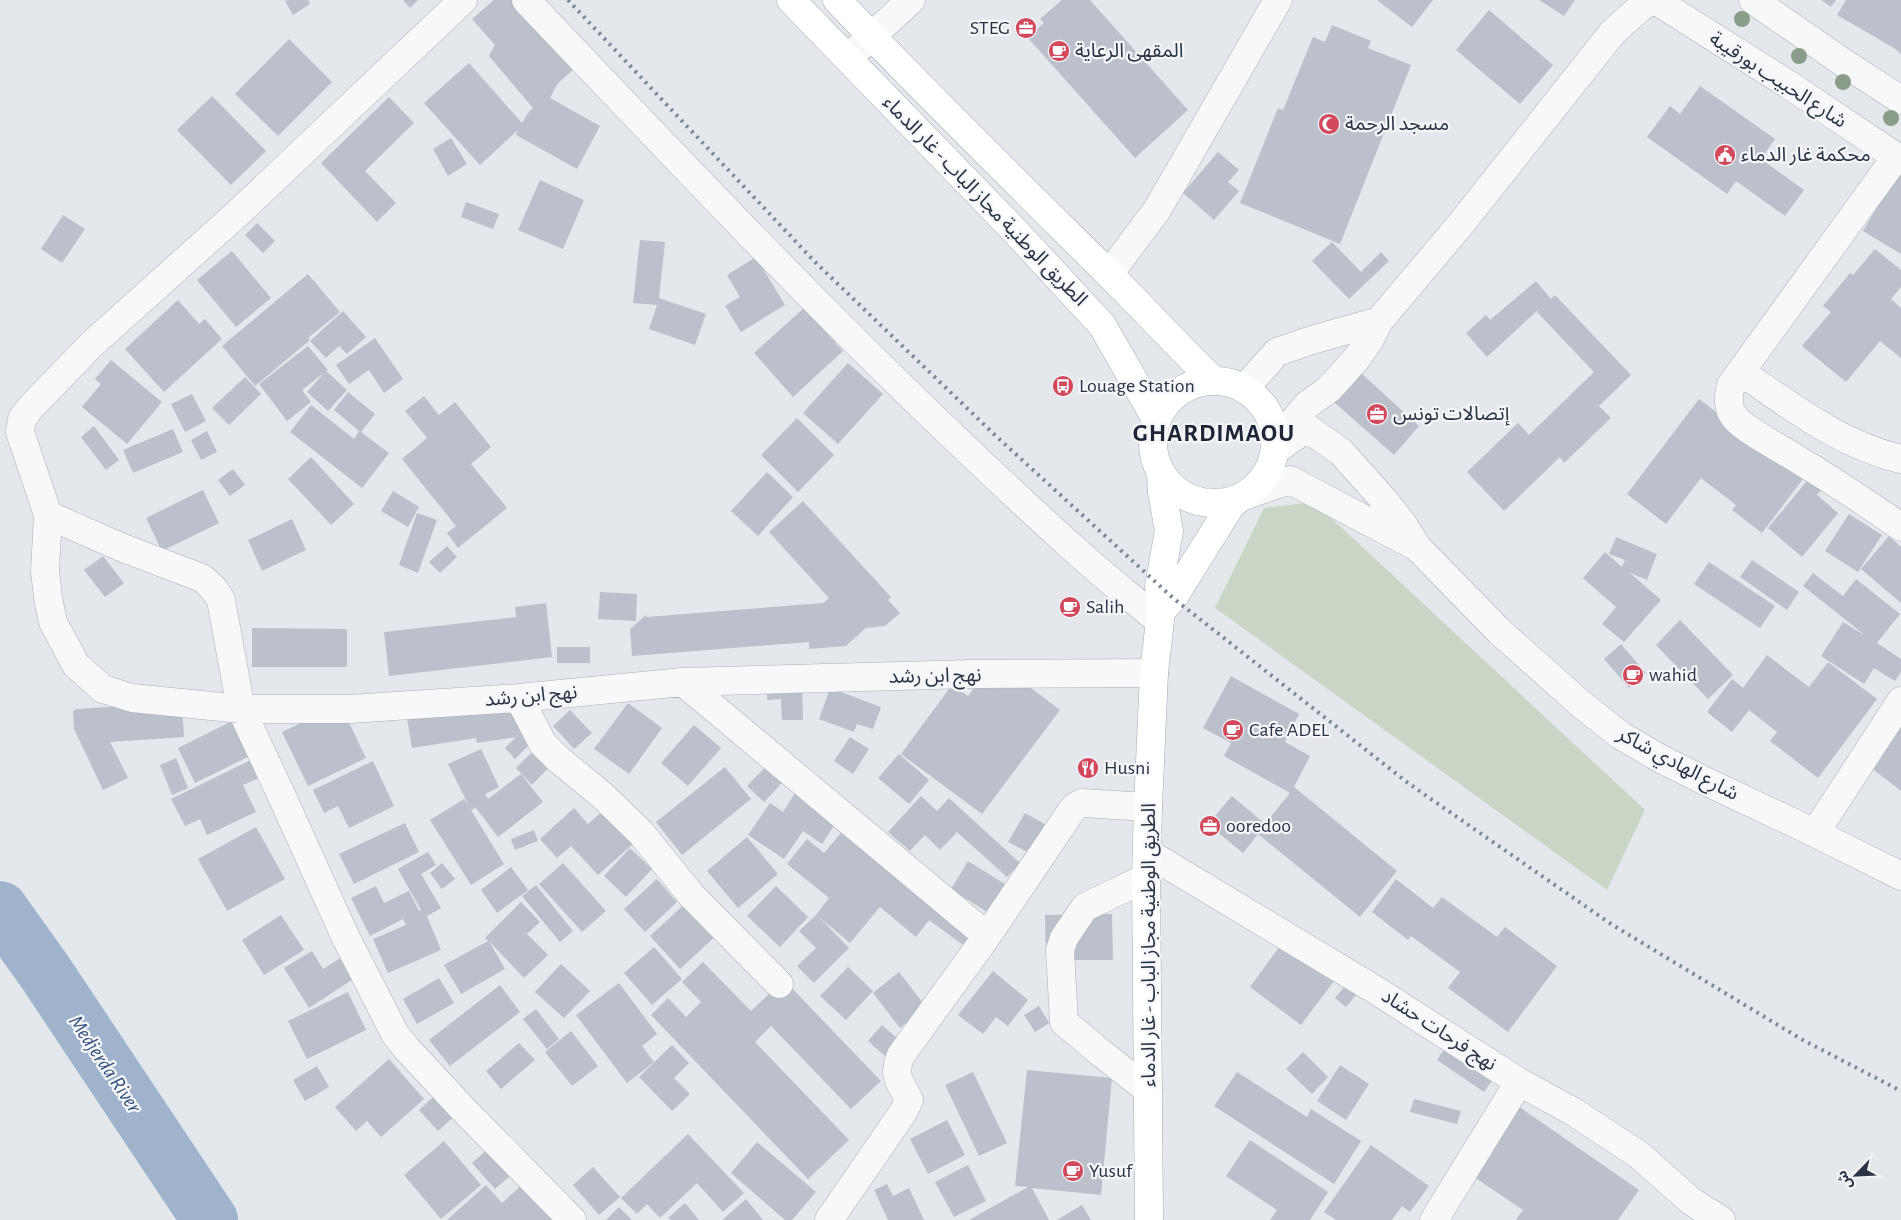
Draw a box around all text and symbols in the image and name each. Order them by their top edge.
office icon: STEG [1014,16,1038,40]
place label: STEG [970,18,1010,38]
street label: شارع الحبيب بورقيبة [1704,28,1850,135]
cafe icon: المقهى الرعاية [1047,39,1071,63]
place label: المقهى الرعاية [1075,41,1184,62]
street label: الطريق الوطنية مجاز الباب - غار الدماء [878,92,1091,311]
mosque icon: مسجد الرحمة [1317,112,1341,136]
place label: مسجد الرحمة [1345,114,1449,135]
public building icon: محكمة غار الدماء [1713,143,1737,167]
place label: محكمة غار الدماء [1741,145,1871,166]
bus stop icon: Louage Station [1051,374,1075,398]
place label: Louage Station [1079,376,1195,396]
office icon: إتصالات تونس [1365,402,1389,426]
place label: إتصالات تونس [1393,404,1510,426]
district label: GHARDIMAOU [1133,421,1295,446]
cafe icon: Salih [1058,595,1082,619]
place label: Salih [1086,597,1124,617]
cafe icon: wahid [1621,663,1645,687]
street label: نهج ابن رشد [888,665,982,691]
place label: wahid [1649,665,1697,685]
street label: نهج ابن رشد [484,682,578,714]
cafe icon: Cafe ADEL [1221,718,1245,742]
place label: Cafe ADEL [1249,720,1330,740]
street label: شارع الهادي شاكر [1611,723,1742,808]
restaurant icon: Husni [1076,756,1100,780]
place label: Husni [1104,758,1150,778]
street label: الطريق الوطنية مجاز الباب - غار الدماء [1139,803,1161,1087]
office icon: ooredoo [1198,814,1222,838]
place label: ooredoo [1226,816,1291,836]
street label: نهج فرحات حشاد [1376,985,1500,1078]
water label: Medjerda River [65,1012,146,1117]
north arrow [1831,1150,1881,1200]
cafe icon: Yusuf [1061,1159,1085,1183]
place label: Yusuf [1089,1161,1133,1181]
text: ش [1835,1168,1855,1192]

